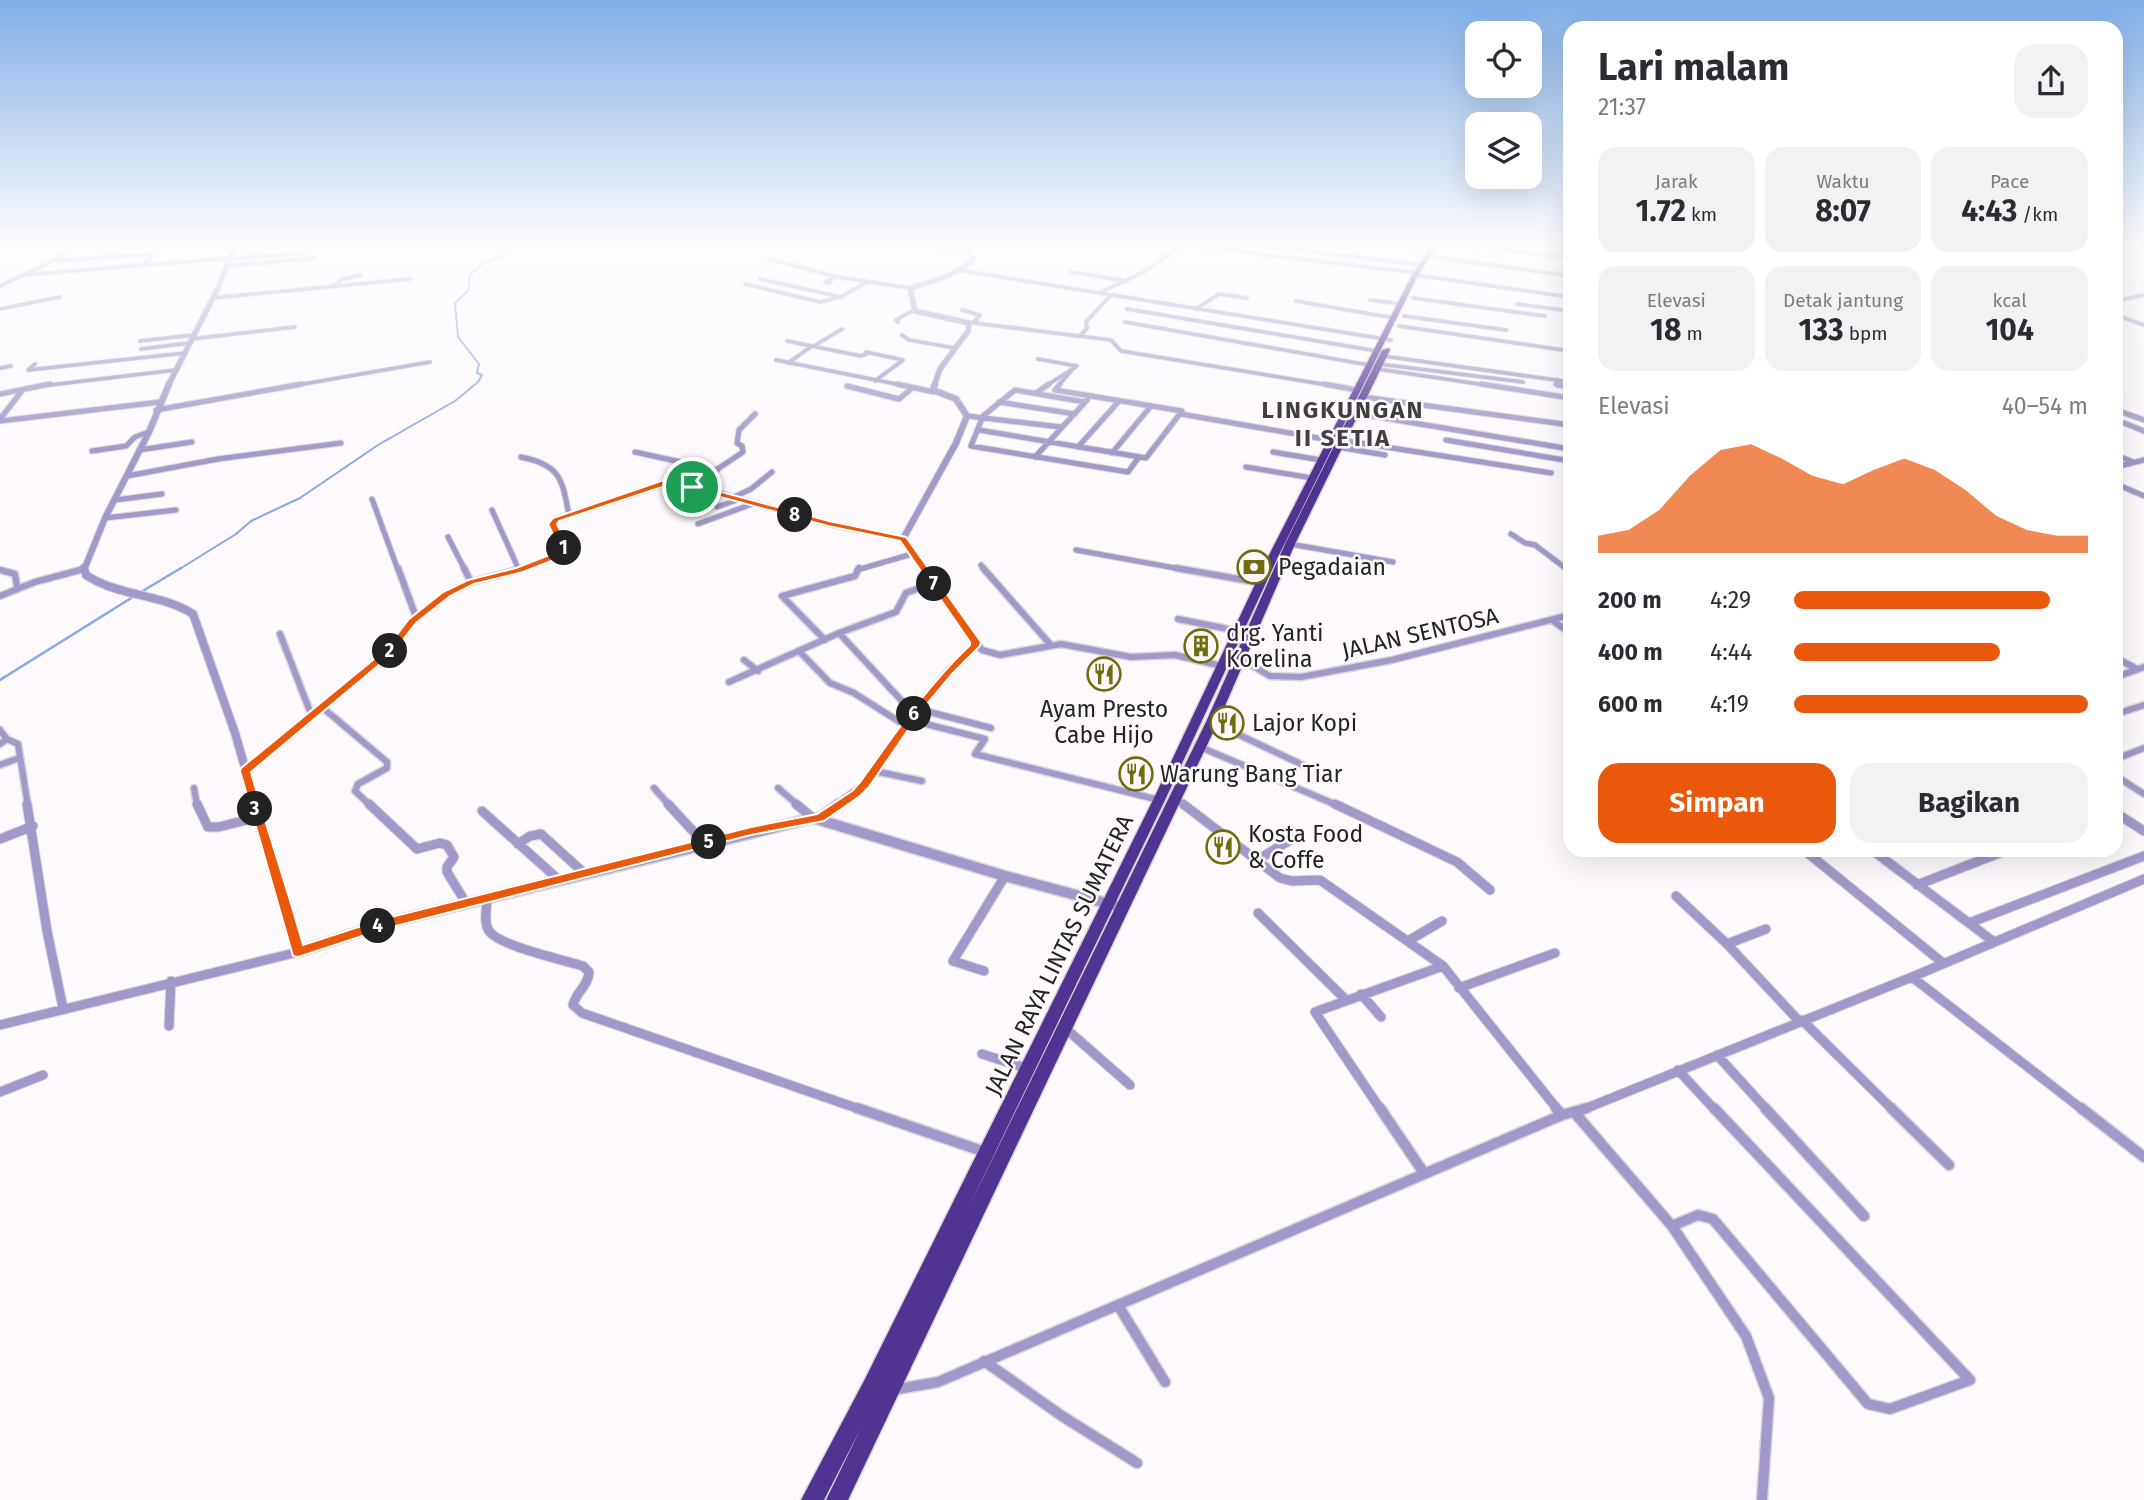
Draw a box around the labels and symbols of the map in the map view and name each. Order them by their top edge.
district label: LINGKUNGAN II SETIA [1262,396,1424,452]
pin [662,457,722,517]
pin: 8 [778,498,812,532]
pin: 1 [546,530,582,566]
bank icon: Pegadaian [1235,548,1273,586]
place label: Pegadaian [1278,553,1386,581]
pin: 7 [916,566,951,602]
street label: JALAN SENTOSA [1339,601,1502,665]
place label: drg. Yanti Korelina [1226,619,1323,673]
building icon: drg. Yanti Korelina [1182,627,1220,665]
pin: 2 [372,634,408,668]
restaurant icon: Ayam Presto Cabe Hijo [1085,655,1123,693]
place label: Ayam Presto Cabe Hijo [1040,695,1168,749]
pin: 6 [897,696,932,732]
restaurant icon: Lajor Kopi [1208,704,1246,742]
place label: Lajor Kopi [1252,709,1357,737]
restaurant icon: Warung Bang Tiar [1117,755,1155,793]
place label: Warung Bang Tiar [1160,760,1343,788]
pin: 3 [238,792,272,826]
street label: JALAN RAYA LINTAS SUMATERA [979,809,1140,1100]
place label: Kosta Food & Coffe [1248,820,1363,874]
pin: 5 [692,824,726,860]
restaurant icon: Kosta Food & Coffe [1204,828,1242,866]
pin: 4 [360,908,396,944]

